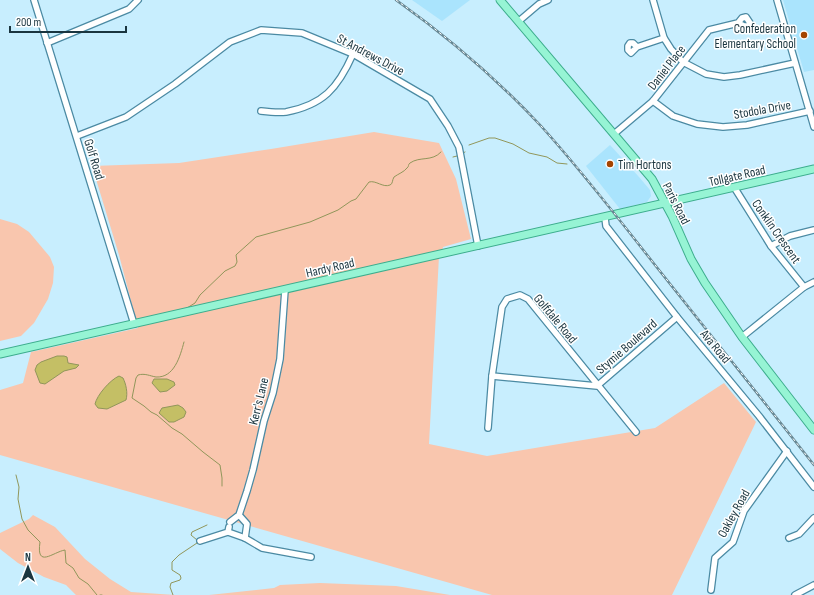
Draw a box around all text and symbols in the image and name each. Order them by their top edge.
scale bar [10,8,126,34]
text: 200 m [16,15,42,30]
place label: Confederation Elementary School [714,21,796,52]
street label: St Andrews Drive [334,30,407,79]
marker: Confederation Elementary School [799,30,809,40]
street label: Daniel Place [644,42,689,93]
street label: Stodola Drive [732,97,792,123]
street label: Golf Road [80,137,108,182]
place label: Tim Hortons [618,157,672,173]
marker: Tim Hortons [605,159,615,169]
street label: Tollgate Road [707,162,767,190]
street label: Paris Road [659,180,693,227]
street label: Conklin Crescent [748,196,804,267]
street label: Hardy Road [304,255,356,281]
street label: Golfdale Road [530,291,581,347]
street label: Stymie Boulevard [593,316,660,378]
street label: Ava Road [696,326,734,367]
street label: Kerr's Lane [245,376,273,426]
street label: Oakley Road [714,487,754,540]
north arrow [8,547,48,587]
text: N [25,551,31,564]

